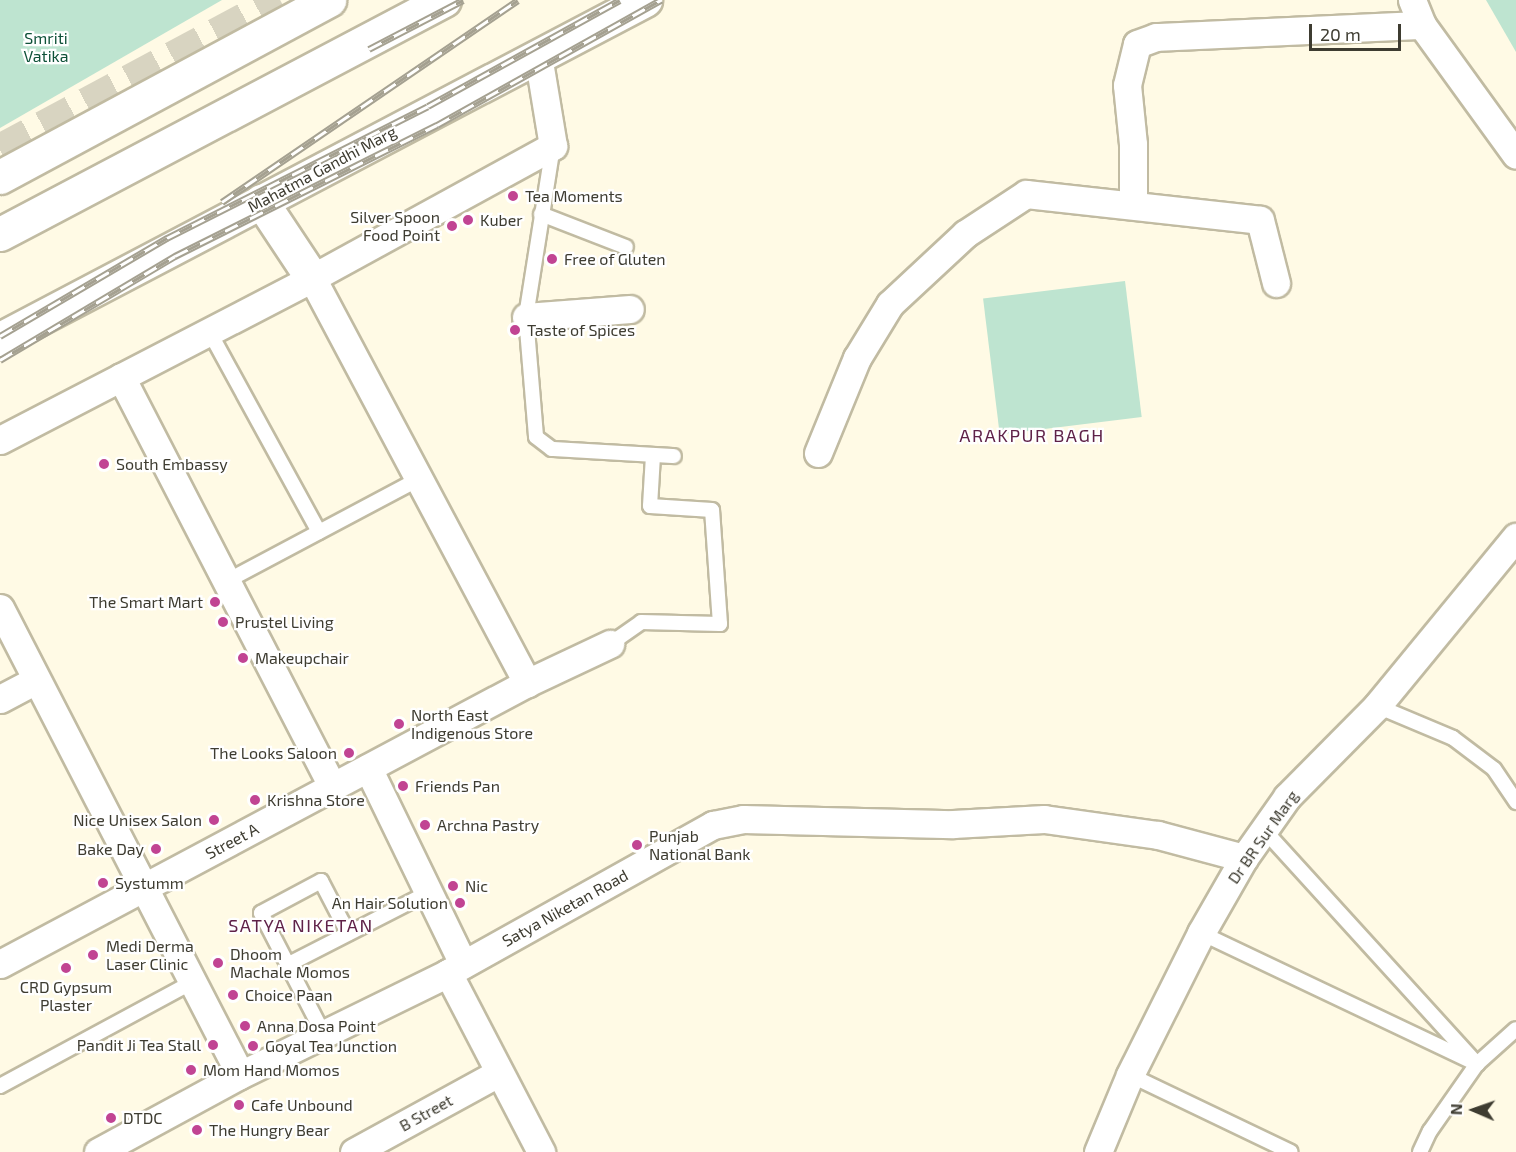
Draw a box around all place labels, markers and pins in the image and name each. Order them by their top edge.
place label: Tea Moments [525,186,623,206]
marker: Tea Moments [506,189,520,203]
place label: Silver Spoon Food Point [350,207,440,245]
place label: Kuber [480,210,523,230]
marker: Kuber [461,213,475,227]
marker: Silver Spoon Food Point [445,219,459,233]
place label: Free of Gluten [564,249,666,269]
marker: Free of Gluten [545,252,559,266]
place label: Taste of Spices [527,320,635,340]
marker: Taste of Spices [508,323,522,337]
place label: South Embassy [116,454,228,474]
marker: South Embassy [97,457,111,471]
place label: The Smart Mart [89,592,203,612]
marker: The Smart Mart [208,595,222,609]
place label: Prustel Living [235,612,334,632]
marker: Prustel Living [216,615,230,629]
place label: Makeupchair [255,648,349,668]
marker: Makeupchair [236,651,250,665]
place label: North East Indigenous Store [411,705,533,743]
marker: North East Indigenous Store [392,717,406,731]
place label: The Looks Saloon [210,743,337,763]
marker: The Looks Saloon [342,746,356,760]
place label: Friends Pan [415,776,500,796]
marker: Friends Pan [396,779,410,793]
place label: Krishna Store [267,790,365,810]
marker: Krishna Store [248,793,262,807]
place label: Nice Unisex Salon [73,810,202,830]
marker: Nice Unisex Salon [207,813,221,827]
place label: Archna Pastry [437,815,539,835]
marker: Archna Pastry [418,818,432,832]
place label: Punjab National Bank [649,826,751,864]
marker: Punjab National Bank [630,838,644,852]
place label: Bake Day [77,839,144,859]
marker: Bake Day [149,842,163,856]
place label: Systumm [115,873,184,893]
marker: Systumm [96,876,110,890]
place label: Nic [465,876,488,896]
marker: Nic [446,879,460,893]
place label: An Hair Solution [331,893,448,913]
marker: An Hair Solution [453,896,467,910]
place label: Medi Derma Laser Clinic [106,936,194,974]
place label: Dhoom Machale Momos [230,944,350,982]
marker: Medi Derma Laser Clinic [84,946,102,964]
marker: Dhoom Machale Momos [211,956,225,970]
marker: CRD Gypsum Plaster [59,961,73,975]
place label: CRD Gypsum Plaster [20,977,112,1015]
place label: Choice Paan [245,985,333,1005]
marker: Choice Paan [226,988,240,1002]
place label: Anna Dosa Point [257,1016,376,1036]
marker: Anna Dosa Point [238,1019,252,1033]
place label: Pandit Ji Tea Stall [76,1035,201,1055]
place label: Goyal Tea Junction [265,1036,398,1056]
marker: Pandit Ji Tea Stall [206,1038,220,1052]
marker: Goyal Tea Junction [246,1039,260,1053]
place label: Mom Hand Momos [203,1060,340,1080]
marker: Mom Hand Momos [184,1063,198,1077]
place label: Cafe Unbound [251,1095,353,1115]
marker: Cafe Unbound [232,1098,246,1112]
place label: DTDC [123,1108,162,1128]
marker: DTDC [104,1111,118,1125]
place label: The Hungry Bear [209,1120,330,1140]
marker: The Hungry Bear [190,1123,204,1137]

